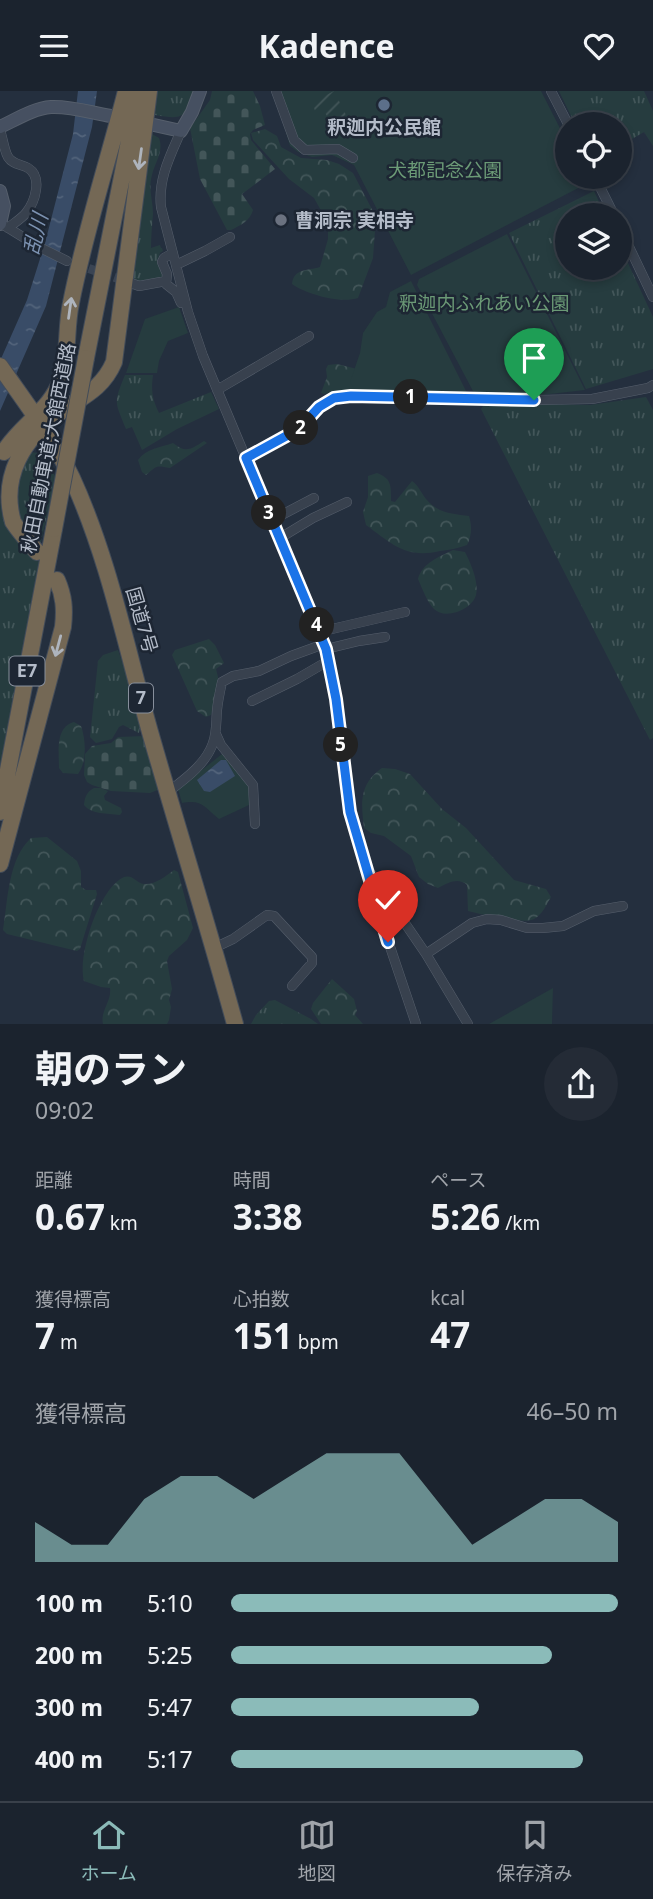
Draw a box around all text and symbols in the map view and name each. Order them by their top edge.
text: Kadence [258,24,395,67]
icon: menu [35,27,73,65]
icon: heart [580,27,618,65]
marker: 釈迦内公民館 [376,97,392,113]
map controls [555,112,632,280]
button: locate [555,112,632,189]
place label: 釈迦内公民館 [327,114,441,140]
one-way arrow [134,147,147,169]
park label: 犬都記念公園 [388,157,502,183]
button: layers [555,203,632,280]
place label: 曹洞宗 実相寺 [295,207,414,233]
water label: 乱川 [16,208,54,258]
marker: 曹洞宗 実相寺 [273,212,289,228]
park label: 釈迦内ふれあい公園 [398,290,570,316]
one-way arrow [64,297,77,320]
pin [504,328,564,400]
icon: arrive [515,339,553,377]
street label: 秋田自動車道;大館西道路 [15,340,81,556]
pin: 1 [394,379,428,415]
text: 1 [405,383,416,409]
pin: 2 [284,411,318,445]
text: 2 [295,414,306,440]
pin: 3 [252,495,286,531]
text: 3 [263,499,274,525]
street label: 国道7号 [120,584,164,656]
pin: 4 [300,607,334,643]
text: 4 [311,611,322,637]
one-way arrow [51,634,64,657]
road number: E7 [10,657,44,685]
road number: 7 [129,683,153,713]
pin: 5 [324,727,358,763]
text: 5 [335,731,346,757]
pin [358,870,418,942]
icon: check [369,881,407,919]
text: 朝のラン [35,1042,187,1094]
button: share [544,1047,618,1121]
text: 09:02 [35,1094,94,1126]
text: 距離 [35,1167,73,1193]
text: 時間 [233,1167,271,1193]
text: ペース [430,1167,486,1193]
text: 0.67 [35,1193,105,1240]
text: 3:38 [233,1193,303,1240]
text: 5:26 [430,1193,500,1240]
text: km [105,1210,138,1236]
text: /km [500,1210,540,1236]
text: kcal [430,1285,465,1311]
text: 獲得標高 [35,1286,111,1312]
text: 心拍数 [233,1286,290,1312]
text: 47 [430,1311,470,1358]
text: 7 [35,1312,55,1359]
text: 151 [233,1312,293,1359]
text: m [55,1329,78,1355]
text: bpm [293,1329,339,1355]
text: 46–50 m [526,1395,618,1427]
text: 獲得標高 [35,1397,127,1429]
text: 100 m [35,1587,103,1619]
text: 5:10 [147,1587,193,1619]
text: 200 m [35,1639,103,1671]
text: 5:25 [147,1639,193,1671]
text: 300 m [35,1691,103,1723]
text: 5:47 [147,1691,193,1723]
text: 400 m [35,1743,103,1775]
text: 5:17 [147,1743,193,1775]
tab: ホーム [80,1816,137,1886]
tab: 地図 [298,1816,336,1886]
tab: 保存済み [497,1816,573,1886]

